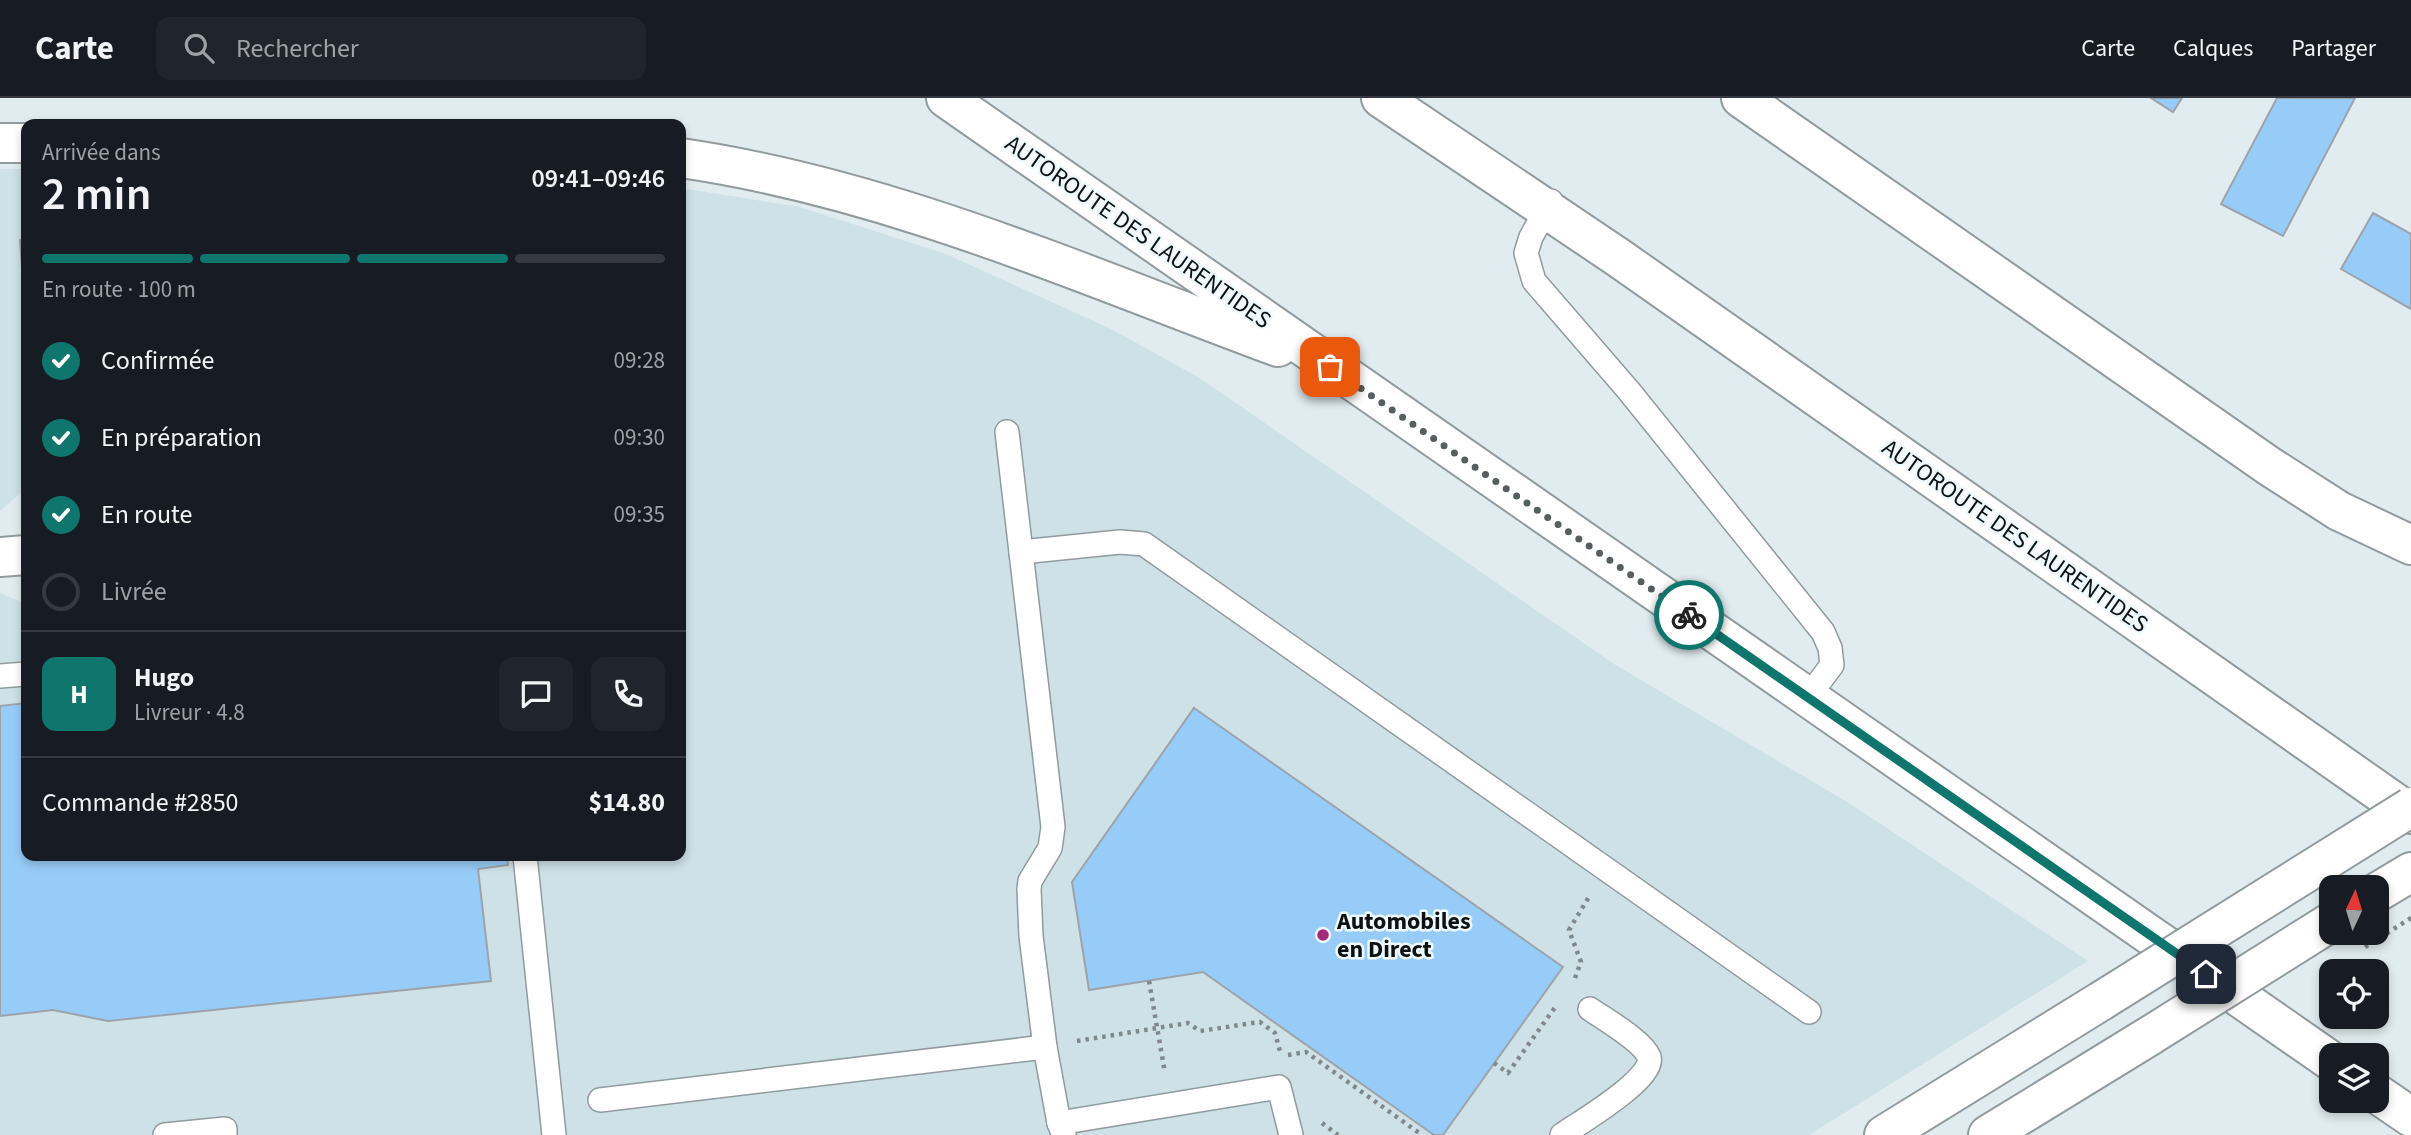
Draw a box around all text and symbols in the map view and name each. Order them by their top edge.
search box [156,17,646,80]
text: Carte [35,25,114,72]
icon: search [180,29,218,67]
text: Rechercher [236,30,359,67]
text: Carte [2081,31,2135,66]
text: Calques [2173,31,2253,66]
text: Partager [2291,31,2376,66]
street label: AUTOROUTE DES LAURENTIDES [998,126,1278,338]
text: Arrivée dans [42,136,161,169]
text: 09:41–09:46 [532,160,665,197]
text: 2 min [42,162,151,227]
text: En route · 100 m [42,273,196,306]
pin [1300,337,1360,397]
icon: check [42,342,80,380]
text: Confirmée [101,342,215,379]
text: 09:28 [614,344,665,377]
icon: bag [1311,348,1349,386]
icon: check [42,419,80,457]
text: En préparation [101,419,262,456]
text: 09:30 [614,421,665,454]
street label: AUTOROUTE DES LAURENTIDES [1875,430,2155,642]
icon: check [42,496,80,534]
text: En route [101,496,192,533]
text: 09:35 [614,498,665,531]
text: Livrée [101,573,167,610]
courier [1654,580,1724,650]
icon: bike [1670,596,1708,634]
button: chat [499,657,573,731]
button: phone [591,657,665,731]
text: Hugo [134,659,194,696]
text: H [70,676,88,713]
text: Livreur · 4.8 [134,696,245,729]
text: Commande #2850 [42,784,239,821]
text: $14.80 [589,784,665,821]
north arrow [2319,875,2389,945]
map controls [2319,875,2389,1113]
place label: Automobiles en Direct [1336,904,1471,967]
marker: Automobiles en Direct [1315,927,1331,943]
pin [2176,944,2236,1004]
icon: home [2187,955,2225,993]
button: locate [2319,959,2389,1029]
button: layers [2319,1043,2389,1113]

